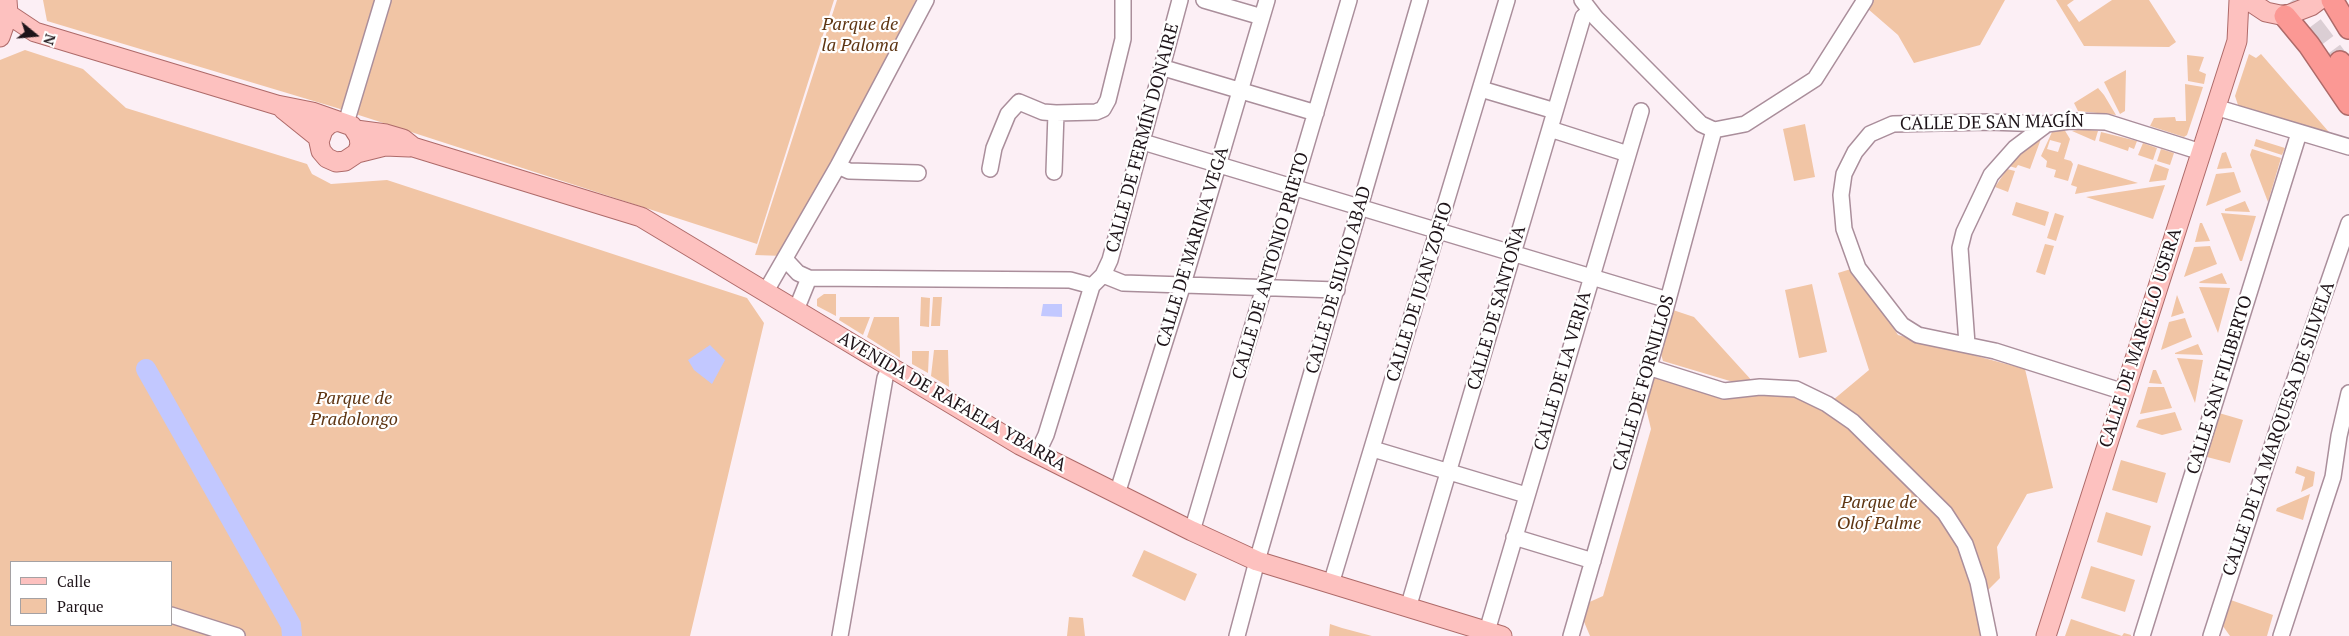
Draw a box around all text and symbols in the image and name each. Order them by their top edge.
north arrow [10,10,60,60]
park label: Parque de la Paloma [821,14,899,56]
street label: CALLE DE FERMÍN DONAIRE [1102,21,1184,255]
text: N [39,32,60,47]
street label: CALLE DE SAN MAGÍN [1900,111,2084,135]
street label: CALLE DE MARINA VEGA [1152,144,1234,350]
street label: CALLE DE ANTONIO PRIETO [1228,150,1314,382]
street label: CALLE DE SILVIO ABAD [1302,184,1376,376]
street label: CALLE DE JUAN ZOFIO [1382,199,1458,385]
street label: CALLE DE SANTOÑA [1463,223,1531,393]
street label: CALLE DE MARCELO USERA [2095,225,2187,451]
street label: CALLE DE LA MARQUESA DE SILVELA [2218,279,2340,579]
street label: CALLE DE LA VERJA [1530,289,1596,453]
street label: CALLE DE FORNILLOS [1609,293,1679,473]
street label: CALLE SAN FILIBERTO [2182,293,2258,477]
street label: AVENIDA DE RAFAELA YBARRA [834,328,1070,476]
park label: Parque de Pradolongo [310,388,398,430]
park label: Parque de Olof Palme [1837,492,1921,534]
legend [10,561,172,626]
text: Calle [57,571,91,591]
text: Parque [57,596,104,616]

